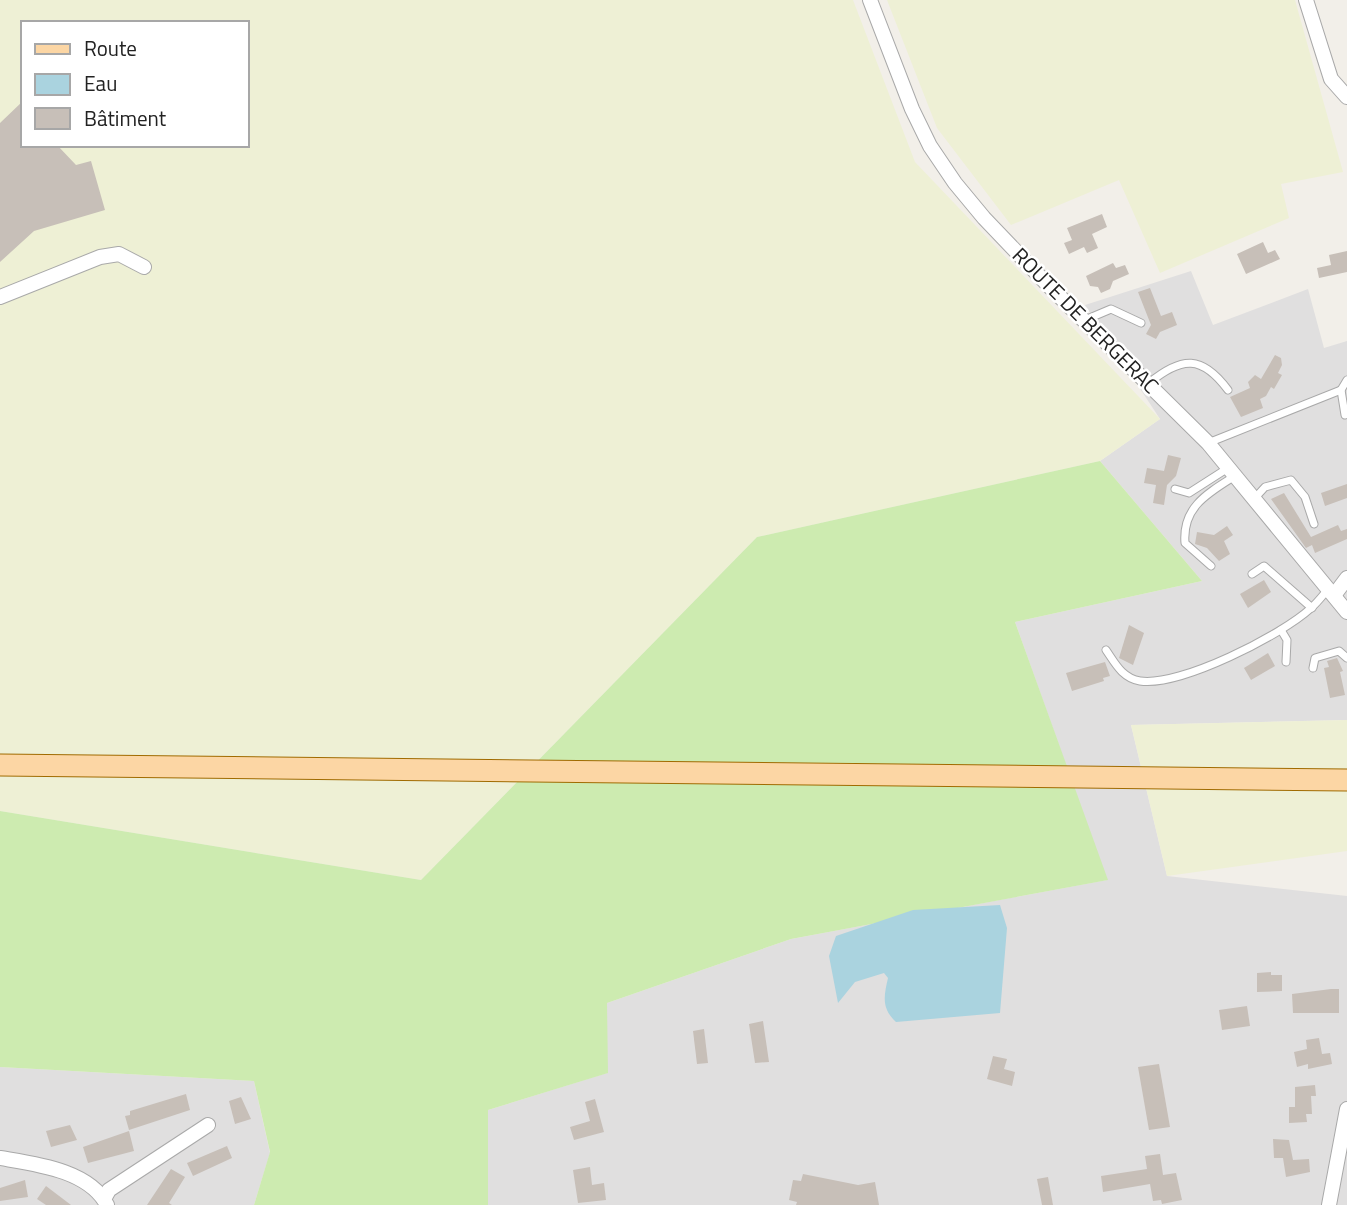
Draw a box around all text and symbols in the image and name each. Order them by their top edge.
legend [21,21,248,147]
text: Route [84,32,137,64]
text: Eau [84,67,117,99]
text: Bâtiment [84,102,167,134]
street label: ROUTE DE BERGERAC [1005,239,1167,401]

